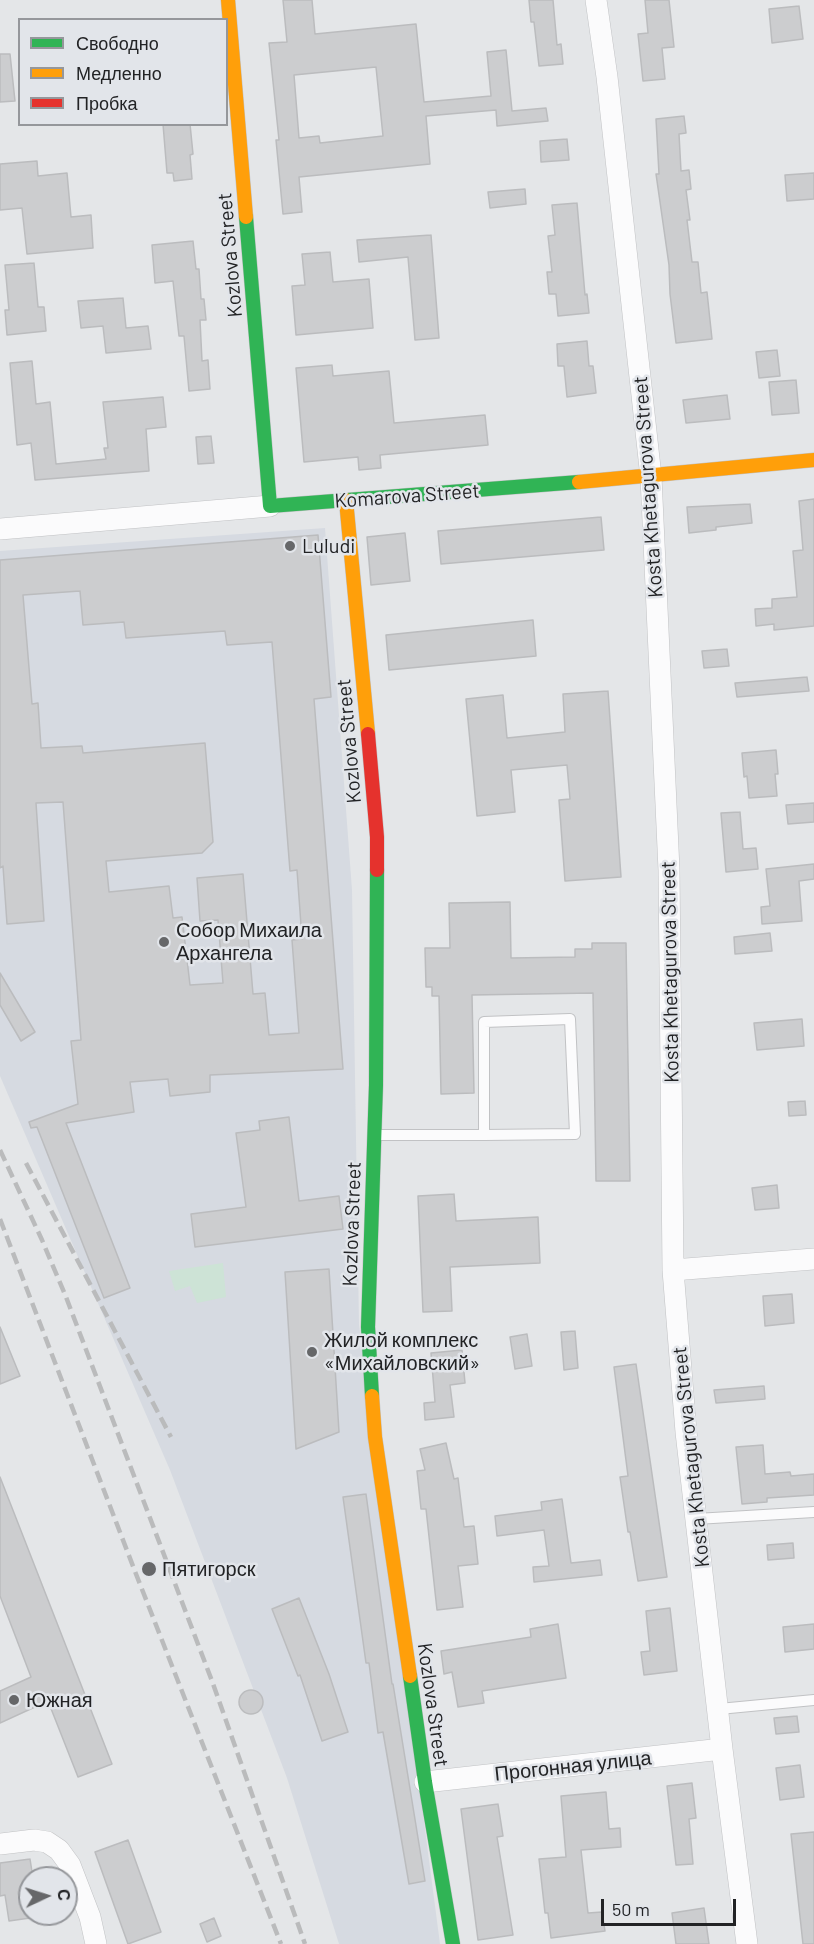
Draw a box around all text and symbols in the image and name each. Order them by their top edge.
legend [18,18,228,126]
text: Свободно [76,32,159,54]
text: Медленно [76,62,162,84]
text: Пробка [76,92,138,114]
street label: Kozlova Street [213,192,247,318]
street label: Kosta Khetagurova Street [628,375,668,599]
street label: Komarova Street [334,479,480,513]
place label: Luludi [302,534,355,558]
marker: Luludi [283,539,297,553]
street label: Kozlova Street [332,678,366,804]
street label: Kosta Khetagurova Street [656,861,684,1083]
place label: Собор Михаила Архангела [176,918,322,965]
marker: Собор Михаила Архангела [157,935,171,949]
street label: Kozlova Street [338,1161,366,1287]
place label: Жилой комплекс «Михайловский» [324,1328,480,1375]
marker: Жилой комплекс «Михайловский» [305,1345,319,1359]
street label: Kosta Khetagurova Street [667,1345,715,1569]
place label: Пятигорск [162,1557,255,1581]
marker: Пятигорск [140,1560,158,1578]
street label: Kozlova Street [412,1641,454,1769]
place label: Южная [26,1688,93,1712]
marker: Южная [7,1693,21,1707]
street label: Прогонная улица [493,1746,653,1786]
north arrow [18,1866,78,1926]
scale bar [604,1887,739,1925]
text: С [55,1888,74,1901]
text: 50 m [612,1898,650,1920]

